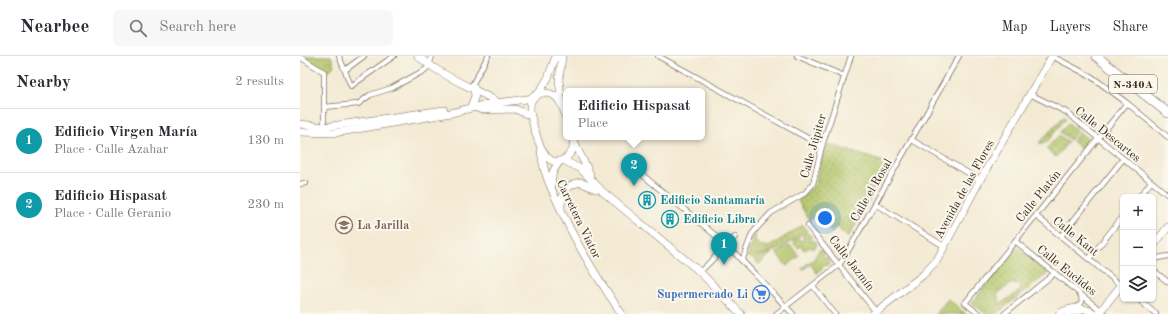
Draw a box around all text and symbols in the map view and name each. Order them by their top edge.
search box [113,10,393,46]
icon: search [127,17,149,39]
text: Nearbee [20,18,89,37]
text: Search here [159,20,236,35]
text: Map [1002,20,1028,34]
text: Layers [1050,20,1091,34]
text: Share [1113,20,1148,34]
text: Nearby [16,74,71,91]
text: 2 results [235,75,284,88]
road number: N-340A [1109,75,1157,93]
popup [563,88,705,140]
text: Edificio Hispasat [577,99,691,114]
street label: Calle Descartes [1072,105,1142,165]
street label: Calle Júpiter [799,113,829,180]
text: Place [577,117,608,130]
text: Edificio Virgen María [54,125,198,140]
text: 1 [25,134,33,147]
text: 130 m [247,134,284,147]
street label: Avenida de las Flores [933,138,997,241]
text: Place · Calle Azahar [54,143,168,156]
pin: 2 [621,153,647,186]
street label: Calle el Rosal [849,157,895,224]
street label: Calle Platón [1014,168,1064,225]
street label: Carretera Viator [554,178,602,261]
text: Edificio Hispasat [54,189,167,204]
building icon: Edificio Santamaría [637,190,657,210]
map controls [1120,194,1156,302]
button: + [1120,194,1156,230]
place label: Edificio Santamaría [660,195,765,207]
text: 2 [25,198,33,211]
text: 230 m [247,198,284,211]
text: Place · Calle Geranio [54,207,171,220]
your location [815,208,835,228]
building icon: Edificio Libra [660,209,680,229]
place label: Edificio Libra [683,214,756,226]
school or university icon: La Jarilla [334,215,354,235]
street label: Calle Kant [1050,215,1101,259]
place label: La Jarilla [357,220,409,232]
button: − [1120,230,1156,266]
pin: 1 [711,232,737,265]
street label: Calle Jazmín [826,234,877,294]
street label: Calle Euclides [1034,243,1098,298]
button: layers [1120,266,1156,302]
supermarket icon: Supermercado Li [751,284,771,304]
place label: Supermercado Li [657,289,748,301]

